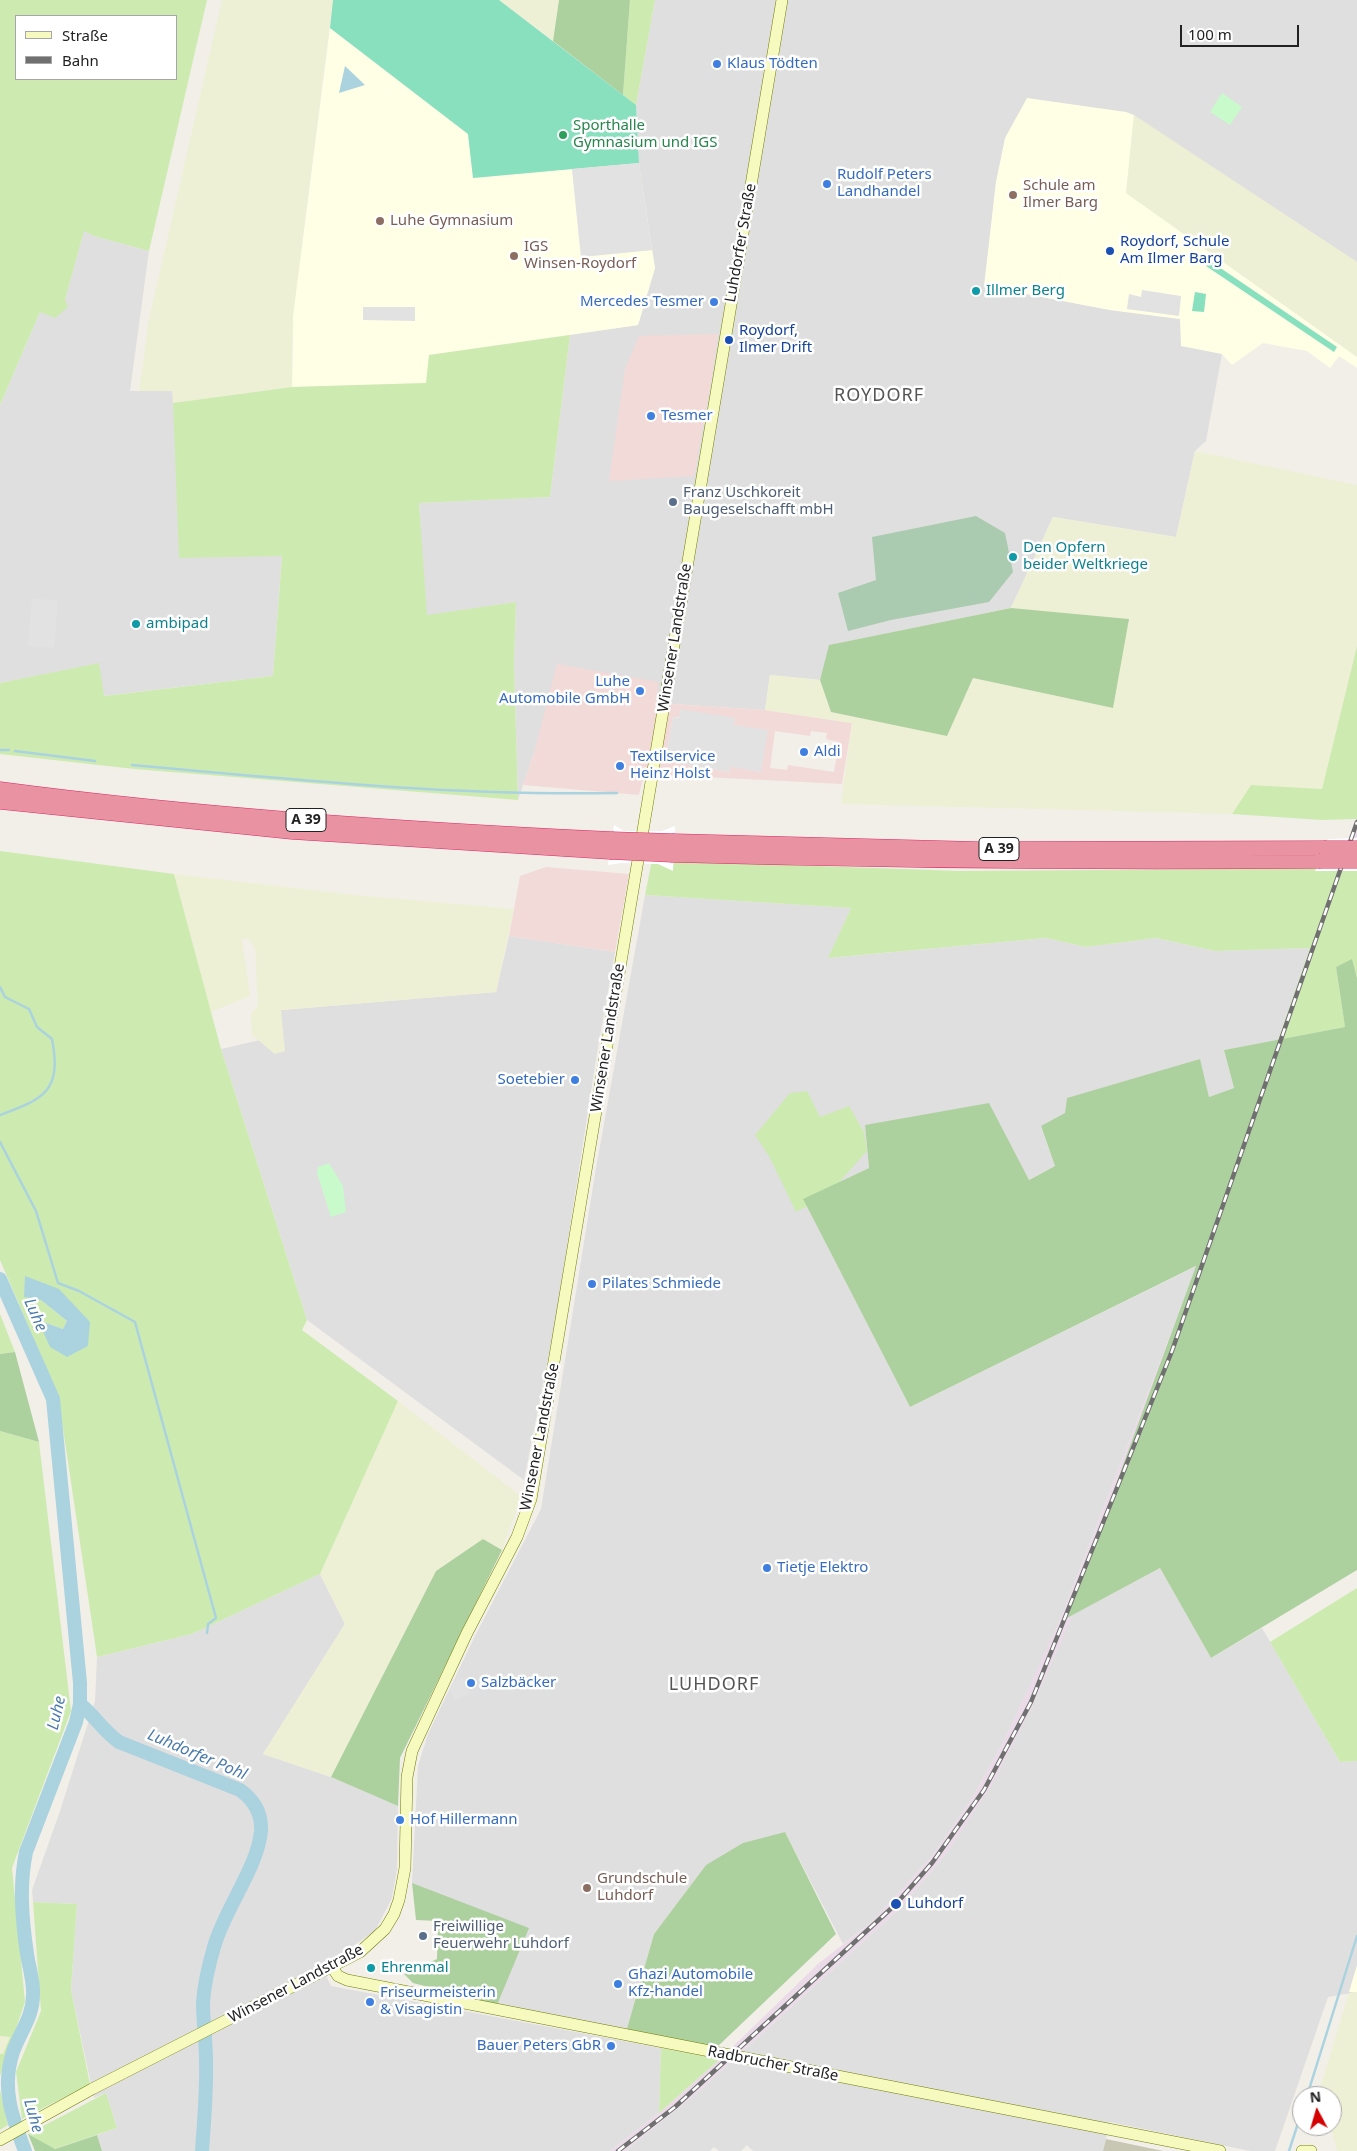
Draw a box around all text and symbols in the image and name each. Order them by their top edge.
legend [15,15,178,80]
scale bar [1182,15,1301,47]
text: 100 m [1188,24,1232,44]
text: Straße [62,25,108,45]
text: Bahn [62,50,99,70]
place label: Klaus Tödten [727,55,818,73]
marker: Klaus Tödten [711,58,723,70]
place label: Sporthalle Gymnasium und IGS [573,117,717,152]
marker: Sporthalle Gymnasium und IGS [557,129,569,141]
place label: Rudolf Peters Landhandel [837,166,932,201]
place label: Schule am Ilmer Barg [1023,177,1098,212]
marker: Rudolf Peters Landhandel [821,178,833,190]
street label: Luhdorfer Straße [722,182,760,304]
marker: Schule am Ilmer Barg [1007,189,1019,201]
place label: Luhe Gymnasium [390,212,513,230]
marker: Luhe Gymnasium [374,215,386,227]
place label: Roydorf, Schule Am Ilmer Barg [1120,233,1229,268]
place label: IGS Winsen-Roydorf [524,238,636,273]
marker: Roydorf, Schule Am Ilmer Barg [1104,245,1116,257]
marker: IGS Winsen-Roydorf [508,250,520,262]
place label: Illmer Berg [986,282,1065,300]
marker: Illmer Berg [970,285,982,297]
place label: Mercedes Tesmer [580,293,704,311]
marker: Mercedes Tesmer [708,296,720,308]
place label: Roydorf, Ilmer Drift [739,322,812,357]
marker: Roydorf, Ilmer Drift [723,334,735,346]
district label: ROYDORF [833,385,925,407]
place label: Tesmer [661,407,713,425]
marker: Tesmer [645,410,657,422]
place label: Franz Uschkoreit Baugeselschafft mbH [683,484,834,519]
marker: Franz Uschkoreit Baugeselschafft mbH [667,496,679,508]
place label: Den Opfern beider Weltkriege [1023,539,1148,574]
marker: Den Opfern beider Weltkriege [1007,551,1019,563]
street label: Winsener Landstraße [654,562,696,714]
place label: ambipad [146,615,208,633]
marker: ambipad [130,618,142,630]
place label: Luhe Automobile GmbH [499,673,630,708]
marker: Luhe Automobile GmbH [634,685,646,697]
place label: Aldi [814,743,841,761]
marker: Aldi [798,746,810,758]
place label: Textilservice Heinz Holst [630,748,716,783]
marker: Textilservice Heinz Holst [614,760,626,772]
road number: A 39 [286,808,326,832]
road number: A 39 [979,838,1019,861]
street label: Winsener Landstraße [587,962,629,1114]
place label: Soetebier [498,1071,565,1089]
marker: Soetebier [569,1074,581,1086]
place label: Pilates Schmiede [602,1275,721,1293]
marker: Pilates Schmiede [586,1278,598,1290]
water label: Luhe [19,1295,51,1335]
street label: Winsener Landstraße [517,1362,563,1512]
place label: Tietje Elektro [777,1559,868,1577]
marker: Tietje Elektro [761,1562,773,1574]
place label: Salzbäcker [481,1674,556,1692]
district label: LUHDORF [668,1674,760,1696]
marker: Salzbäcker [465,1677,477,1689]
water label: Luhe [44,1694,70,1732]
water label: Luhdorfer Pohl [145,1725,249,1785]
place label: Hof Hillermann [410,1811,518,1829]
marker: Hof Hillermann [394,1814,406,1826]
place label: Grundschule Luhdorf [597,1870,687,1905]
marker: Grundschule Luhdorf [581,1882,593,1894]
place label: Luhdorf [907,1895,963,1913]
marker: Luhdorf [889,1897,903,1911]
place label: Freiwillige Feuerwehr Luhdorf [433,1918,569,1953]
marker: Freiwillige Feuerwehr Luhdorf [417,1930,429,1942]
street label: Winsener Landstraße [225,1941,367,2027]
place label: Ehrenmal [381,1959,449,1977]
marker: Ehrenmal [365,1962,377,1974]
place label: Ghazi Automobile Kfz-handel [628,1966,753,2001]
marker: Ghazi Automobile Kfz-handel [612,1978,624,1990]
place label: Friseurmeisterin & Visagistin [380,1984,496,2019]
marker: Friseurmeisterin & Visagistin [364,1996,376,2008]
place label: Bauer Peters GbR [477,2037,601,2055]
marker: Bauer Peters GbR [605,2040,617,2052]
street label: Radbrucher Straße [706,2043,840,2085]
north arrow [1292,2086,1342,2136]
text: N [1309,2087,1322,2107]
water label: Luhe [19,2097,47,2135]

